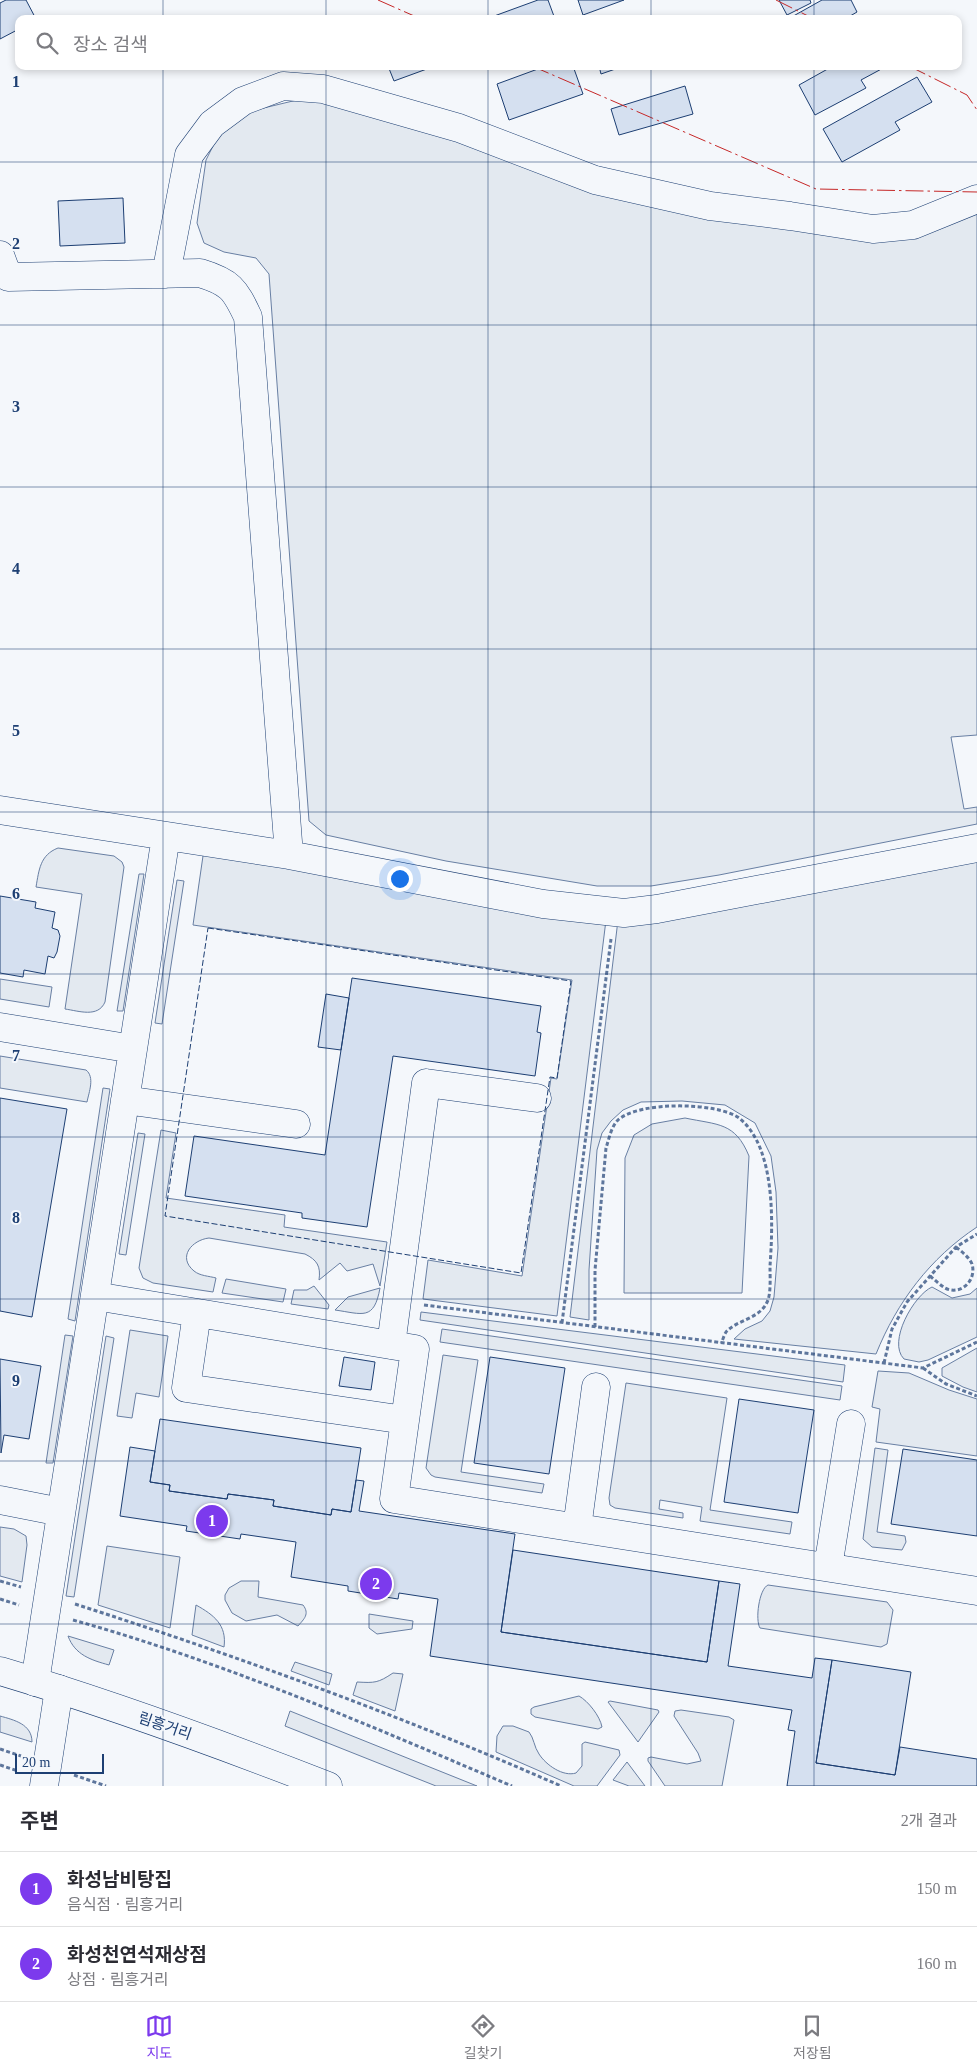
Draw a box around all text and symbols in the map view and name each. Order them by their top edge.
search box [15,15,962,70]
icon: search [33,29,61,57]
text: 장소 검색 [73,34,148,55]
text: 1 [12,73,20,90]
text: 2 [12,235,20,252]
text: 3 [12,398,20,415]
text: 4 [12,560,20,577]
text: 5 [12,722,20,739]
your location [387,866,413,892]
text: 6 [12,885,20,902]
text: 7 [12,1047,20,1064]
text: 8 [12,1209,20,1226]
text: 9 [12,1372,20,1389]
pin: 1 [196,1502,228,1540]
pin: 2 [360,1565,392,1603]
street label: 림흥거리 [136,1709,194,1743]
scale bar [15,1751,104,1774]
text: 20 m [22,1755,50,1770]
text: 주변 [20,1809,59,1833]
text: 2개 결과 [901,1812,957,1829]
text: 화성남비탕집 [67,1869,172,1890]
text: 1 [32,1880,40,1897]
text: 150 m [917,1880,957,1897]
text: 음식점 · 림흥거리 [67,1896,183,1913]
text: 화성천연석재상점 [67,1944,207,1965]
text: 2 [32,1955,40,1972]
text: 160 m [917,1955,957,1972]
text: 상점 · 림흥거리 [67,1971,169,1988]
tab: 지도 [145,2012,173,2062]
tab: 길찾기 [464,2012,502,2062]
tab: 저장됨 [793,2012,832,2062]

